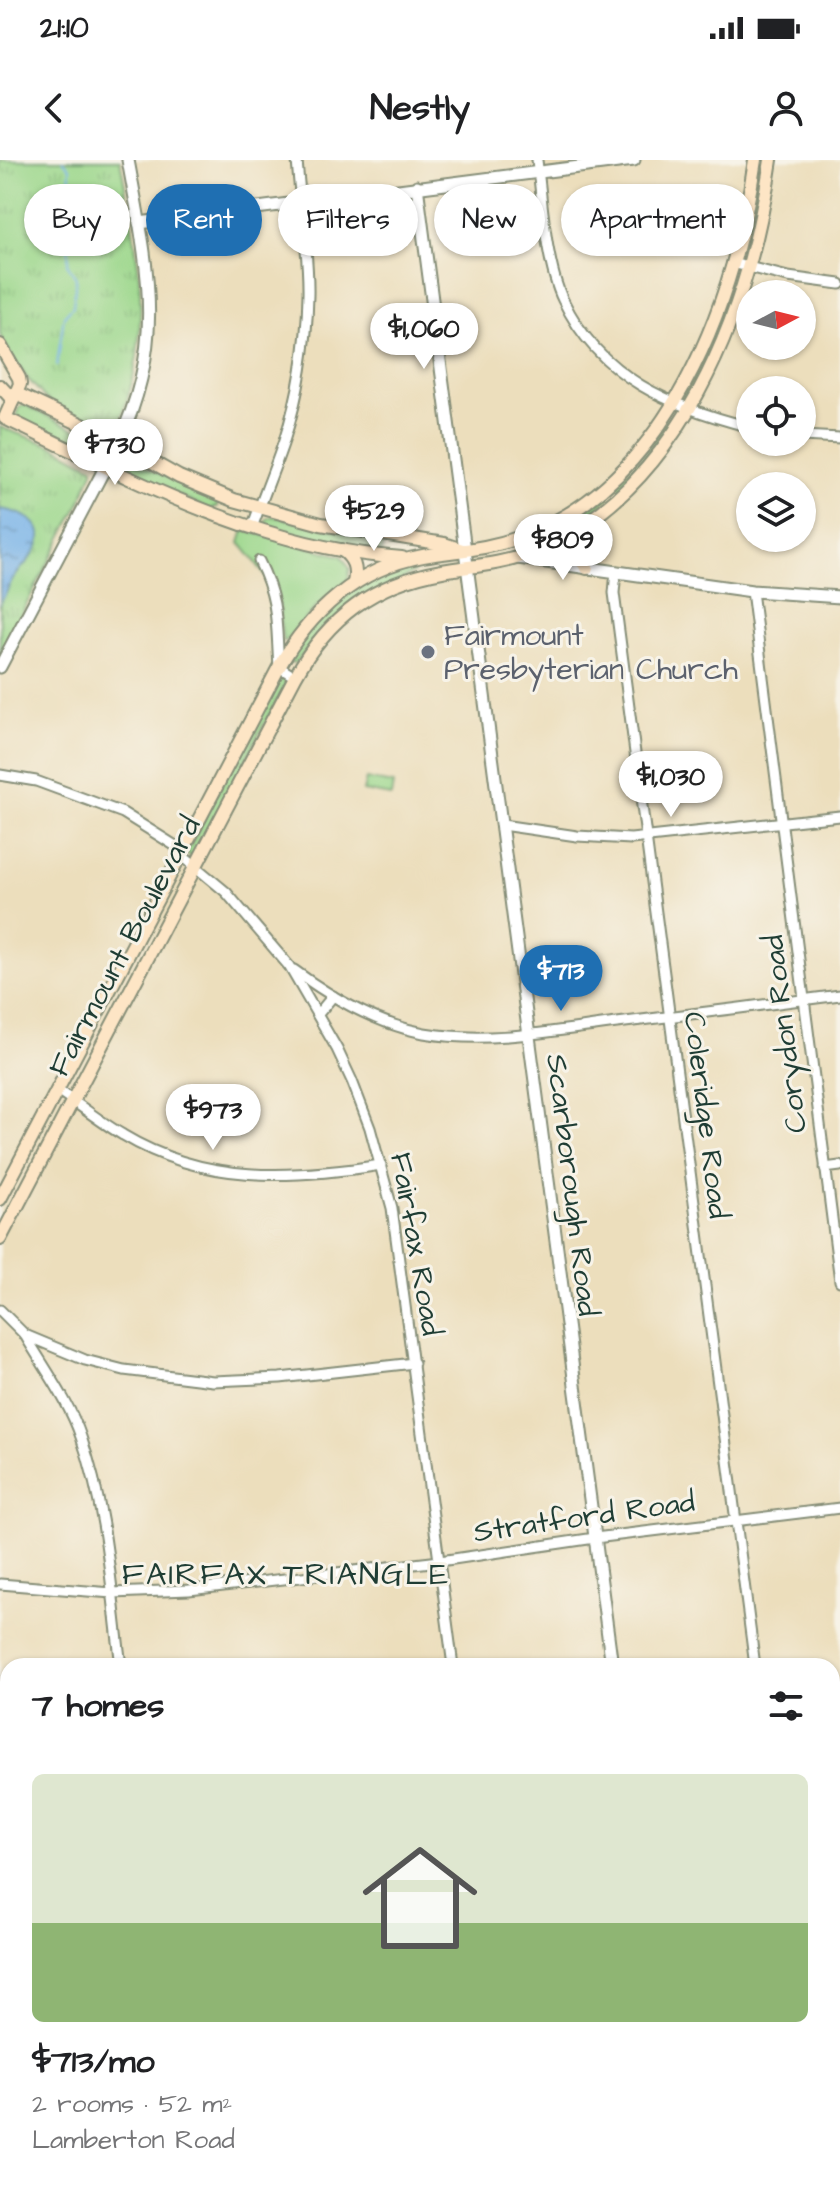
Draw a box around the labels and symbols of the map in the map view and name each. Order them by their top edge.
north arrow [736,280,816,360]
pin: $1,060 [359,303,489,371]
pin: $730 [68,419,162,487]
pin: $529 [327,485,421,553]
pin: $809 [516,514,610,582]
place label: Fairmount Presbyterian Church [444,615,738,692]
marker: Fairmount Presbyterian Church [419,643,437,661]
pin: $1,030 [606,751,736,819]
street label: Fairmount Boulevard [39,809,211,1084]
street label: Corydon Road [752,932,819,1135]
pin: $713 [514,945,608,1013]
street label: Coleridge Road [671,1009,740,1221]
street label: Scarborough Road [534,1052,609,1319]
pin: $973 [166,1084,260,1152]
street label: Fairfax Road [379,1149,453,1339]
street label: Stratford Road [471,1481,697,1553]
district label: FAIRFAX TRIANGLE [122,1552,450,1597]

